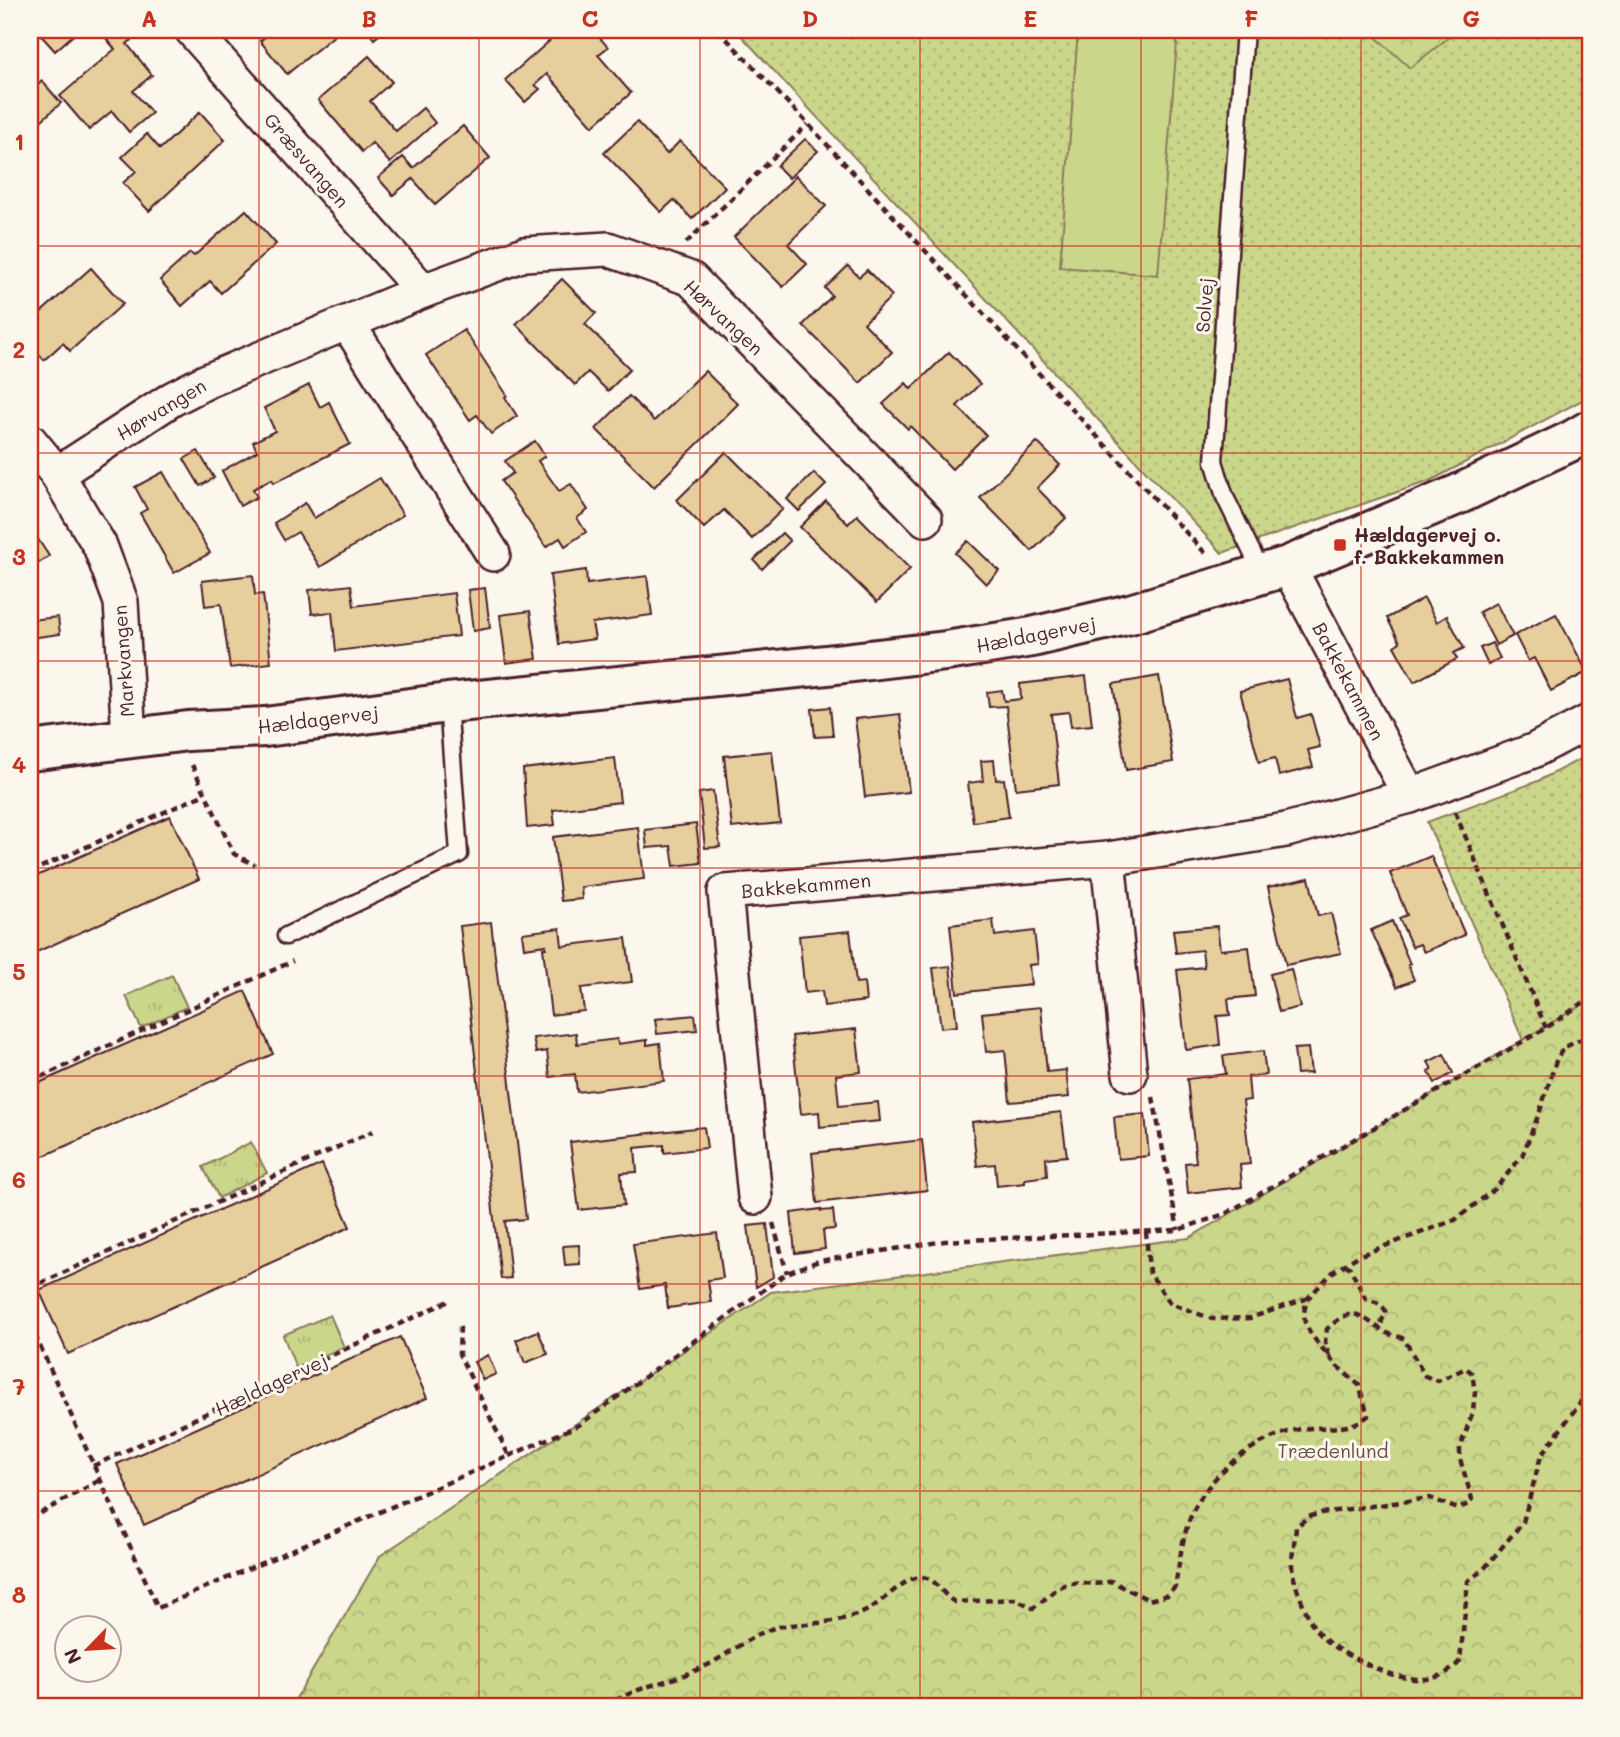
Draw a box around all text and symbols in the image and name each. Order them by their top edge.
text: A [141,3,157,33]
text: B [361,3,377,33]
text: C [581,3,599,33]
text: D [802,3,818,33]
text: E [1023,3,1037,33]
text: F [1244,3,1258,33]
text: G [1462,3,1480,33]
street label: Græsvangen [259,107,355,213]
text: 1 [14,126,24,156]
street label: Hørvangen [679,274,769,360]
street label: Solvej [1190,277,1218,333]
text: 2 [13,334,25,364]
street label: Hørvangen [112,372,210,446]
place label: Hældagervej o. f. Bakkekammen [1354,522,1504,569]
marker: Hældagervej o. f. Bakkekammen [1332,537,1348,553]
text: 3 [12,541,26,571]
street label: Markvangen [107,604,139,718]
street label: Hældagervej [974,610,1098,658]
street label: Bakkekammen [1307,618,1391,744]
street label: Hældagervej [256,699,380,739]
text: 4 [12,749,26,779]
street label: Bakkekammen [740,867,872,903]
text: 5 [12,956,26,986]
text: 6 [12,1164,26,1194]
street label: Hældagervej [211,1347,331,1421]
text: 7 [13,1371,26,1401]
park label: Trædenlund [1277,1438,1389,1463]
text: 8 [12,1579,26,1609]
north arrow [52,1614,122,1684]
text: N [58,1645,87,1668]

